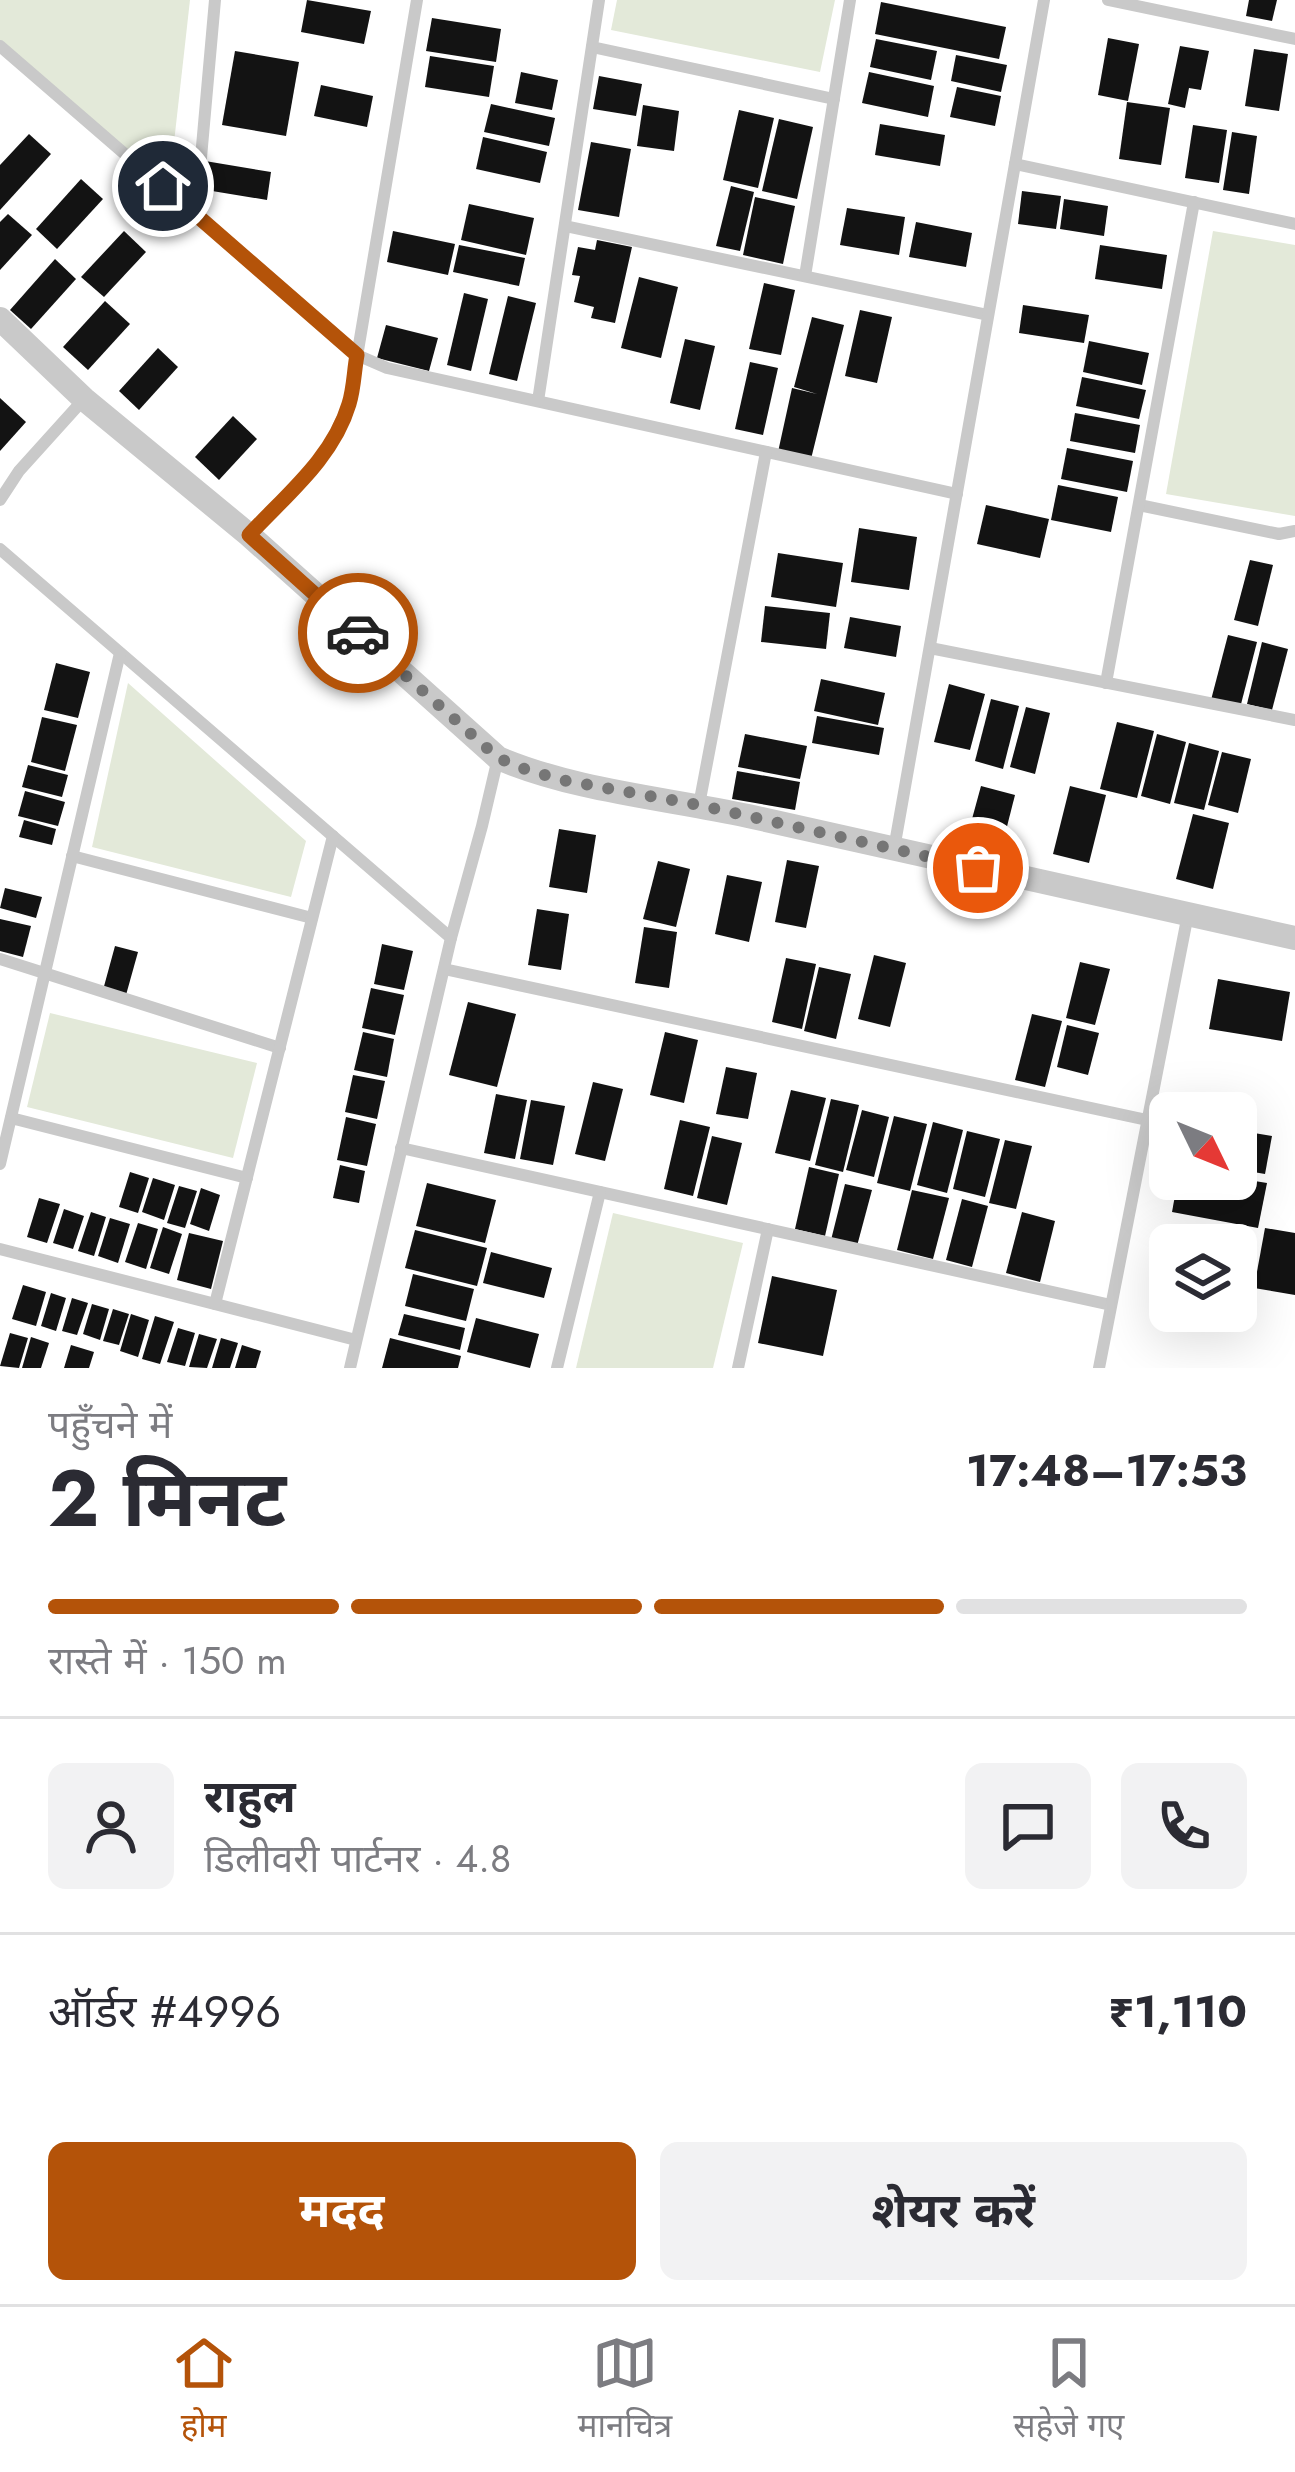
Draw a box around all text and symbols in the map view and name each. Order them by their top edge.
pin [112,135,214,237]
icon: home [130,153,196,219]
courier [298,573,418,693]
icon: car [325,600,391,666]
pin [927,817,1029,919]
icon: bag [945,835,1011,901]
north arrow [1149,1092,1257,1200]
map controls [1149,1092,1257,1332]
button: layers [1149,1224,1257,1332]
text: पहुँचने में [48,1396,172,1453]
text: 17:48–17:53 [966,1438,1247,1503]
text: 2 मिनट [48,1443,286,1555]
text: रास्ते में · 150 m [48,1632,287,1689]
button: person [48,1763,174,1889]
button: chat [965,1763,1091,1889]
button: phone [1121,1763,1247,1889]
text: राहुल [204,1764,296,1829]
text: डिलीवरी पार्टनर · 4.8 [204,1830,511,1887]
text: ऑर्डर #4996 [48,1979,281,2044]
text: ₹1,110 [1108,1979,1247,2044]
button: मदद [48,2142,636,2280]
button: शेयर करें [660,2142,1247,2280]
tab: होम [171,2330,237,2450]
tab: मानचित्र [578,2330,672,2450]
tab: सहेजे गए [1013,2330,1124,2450]

